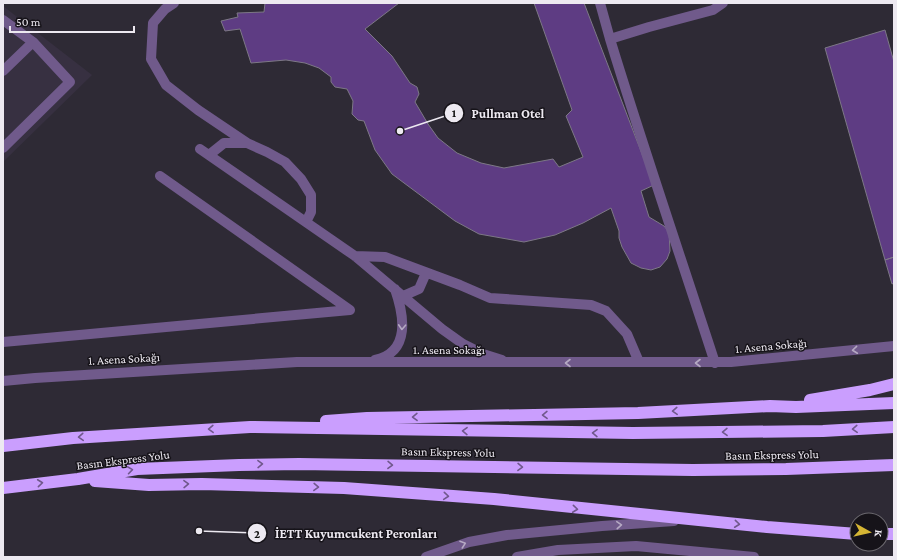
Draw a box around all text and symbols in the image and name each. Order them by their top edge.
scale bar [10,8,134,34]
text: 50 m [16,15,41,29]
callout: Pullman Otel [444,101,553,126]
text: 1 [452,106,457,120]
text: Pullman Otel [472,106,545,121]
one-way arrow [398,324,407,330]
street label: 1. Asena Sokağı [735,336,807,356]
street label: 1. Asena Sokağı [413,343,485,357]
one-way arrow [852,346,858,355]
street label: 1. Asena Sokağı [88,350,160,368]
one-way arrow [565,359,571,367]
one-way arrow [695,359,701,367]
one-way arrow [672,406,678,415]
one-way arrow [542,410,548,419]
one-way arrow [412,413,418,421]
one-way arrow [208,424,214,433]
one-way arrow [852,425,858,434]
one-way arrow [462,426,468,435]
one-way arrow [722,428,728,437]
one-way arrow [592,429,598,437]
one-way arrow [78,433,84,441]
street label: Basın Ekspress Yolu [401,444,496,460]
street label: Basın Ekspress Yolu [76,447,171,473]
street label: Basın Ekspress Yolu [725,447,820,463]
one-way arrow [257,460,263,469]
one-way arrow [387,461,393,469]
one-way arrow [517,462,523,471]
one-way arrow [127,466,133,475]
one-way arrow [37,479,43,488]
one-way arrow [183,480,189,488]
one-way arrow [313,483,319,491]
one-way arrow [443,491,449,500]
one-way arrow [572,504,578,513]
north arrow [849,512,889,552]
one-way arrow [734,519,740,528]
one-way arrow [616,520,622,529]
callout: İETT Kuyumcukent Peronları [247,521,445,546]
text: İETT Kuyumcukent Peronları [275,526,437,541]
text: 2 [254,527,260,541]
text: K [872,529,885,539]
one-way arrow [459,540,466,549]

